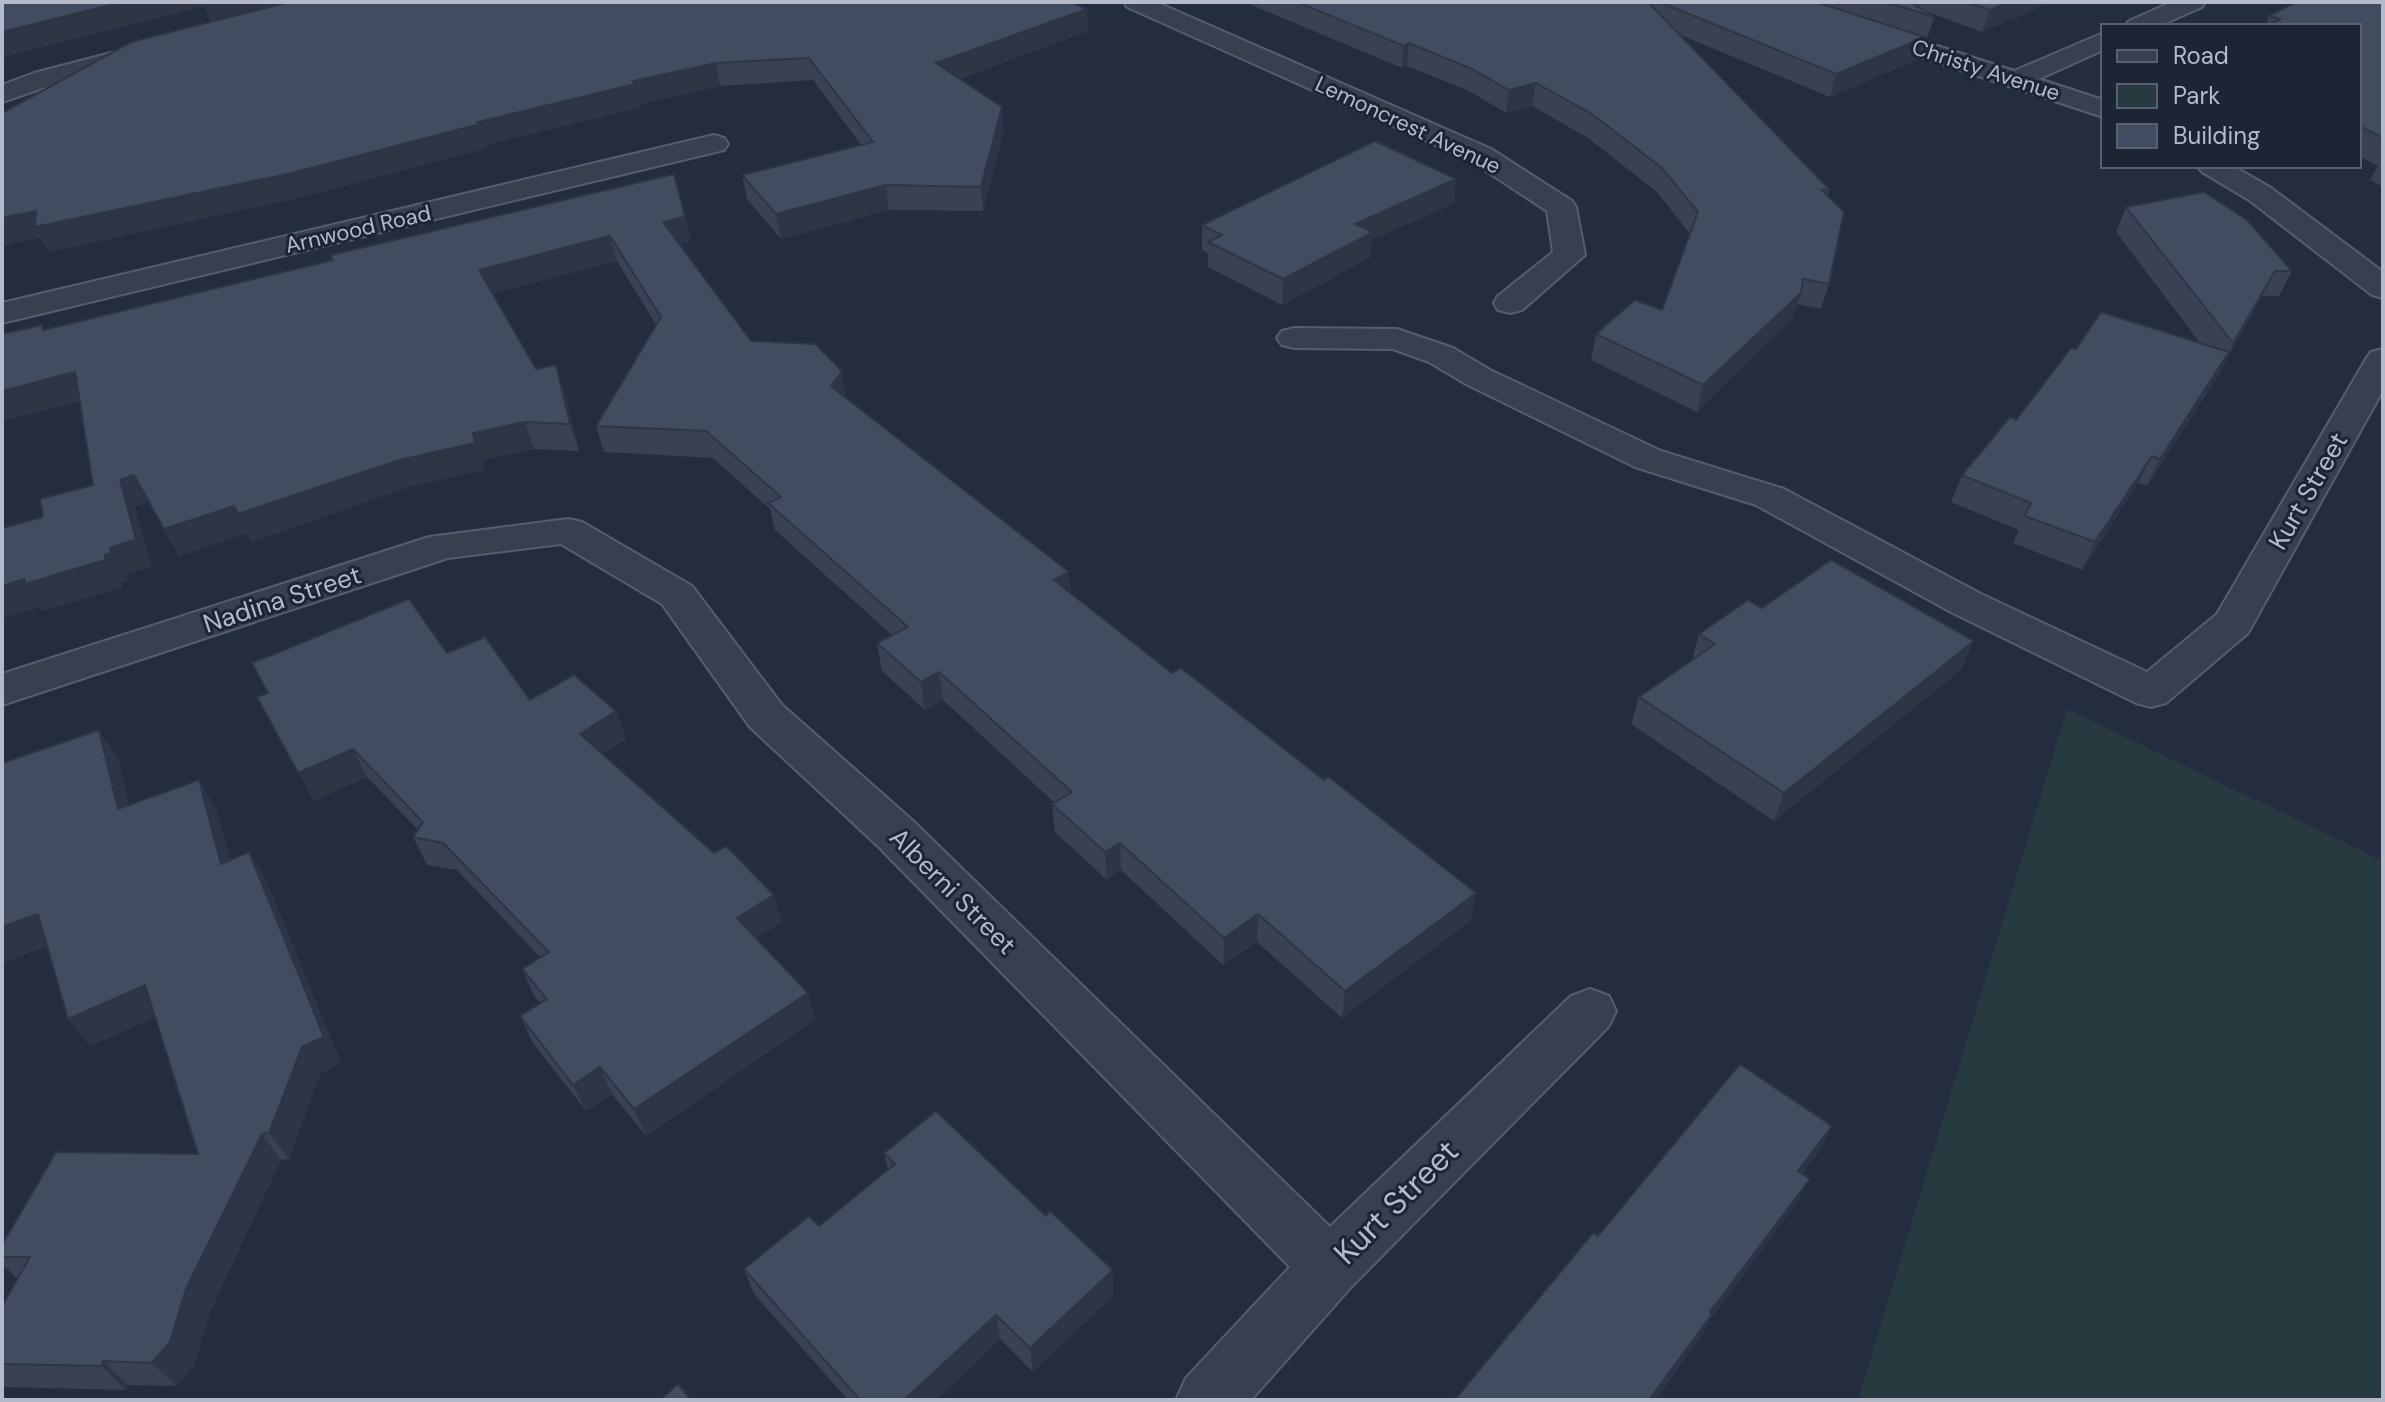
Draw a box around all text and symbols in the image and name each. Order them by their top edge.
legend [2101,24,2361,168]
street label: Christy Avenue [1908,32,2064,108]
text: Road [2173,40,2229,71]
street label: Lemoncrest Avenue [1311,69,1505,181]
text: Park [2173,80,2220,111]
text: Building [2173,120,2260,151]
street label: Arnwood Road [282,198,434,260]
street label: Kurt Street [2261,426,2355,556]
street label: Nadina Street [199,557,365,641]
street label: Alberni Street [882,820,1024,962]
street label: Kurt Street [1325,1131,1467,1273]

